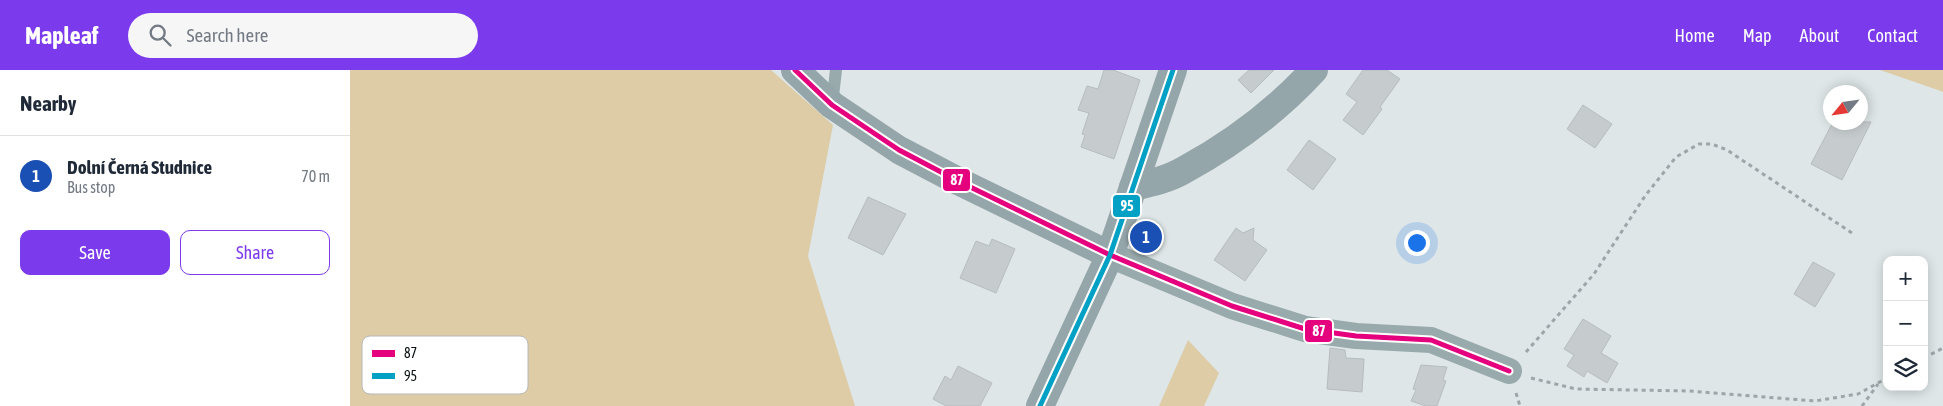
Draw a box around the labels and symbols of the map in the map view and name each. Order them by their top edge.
north arrow [1823,85,1868,130]
line badge: 87 [942,168,971,192]
text: 87 [950,172,964,188]
line badge: 95 [1112,194,1141,218]
text: 95 [1120,198,1134,214]
pin: 1 [1130,218,1162,256]
your location [1404,230,1430,256]
line badge: 87 [1304,319,1333,343]
text: 87 [1312,323,1326,339]
legend [362,336,528,394]
text: 87 [404,345,417,361]
text: 95 [404,368,417,384]

